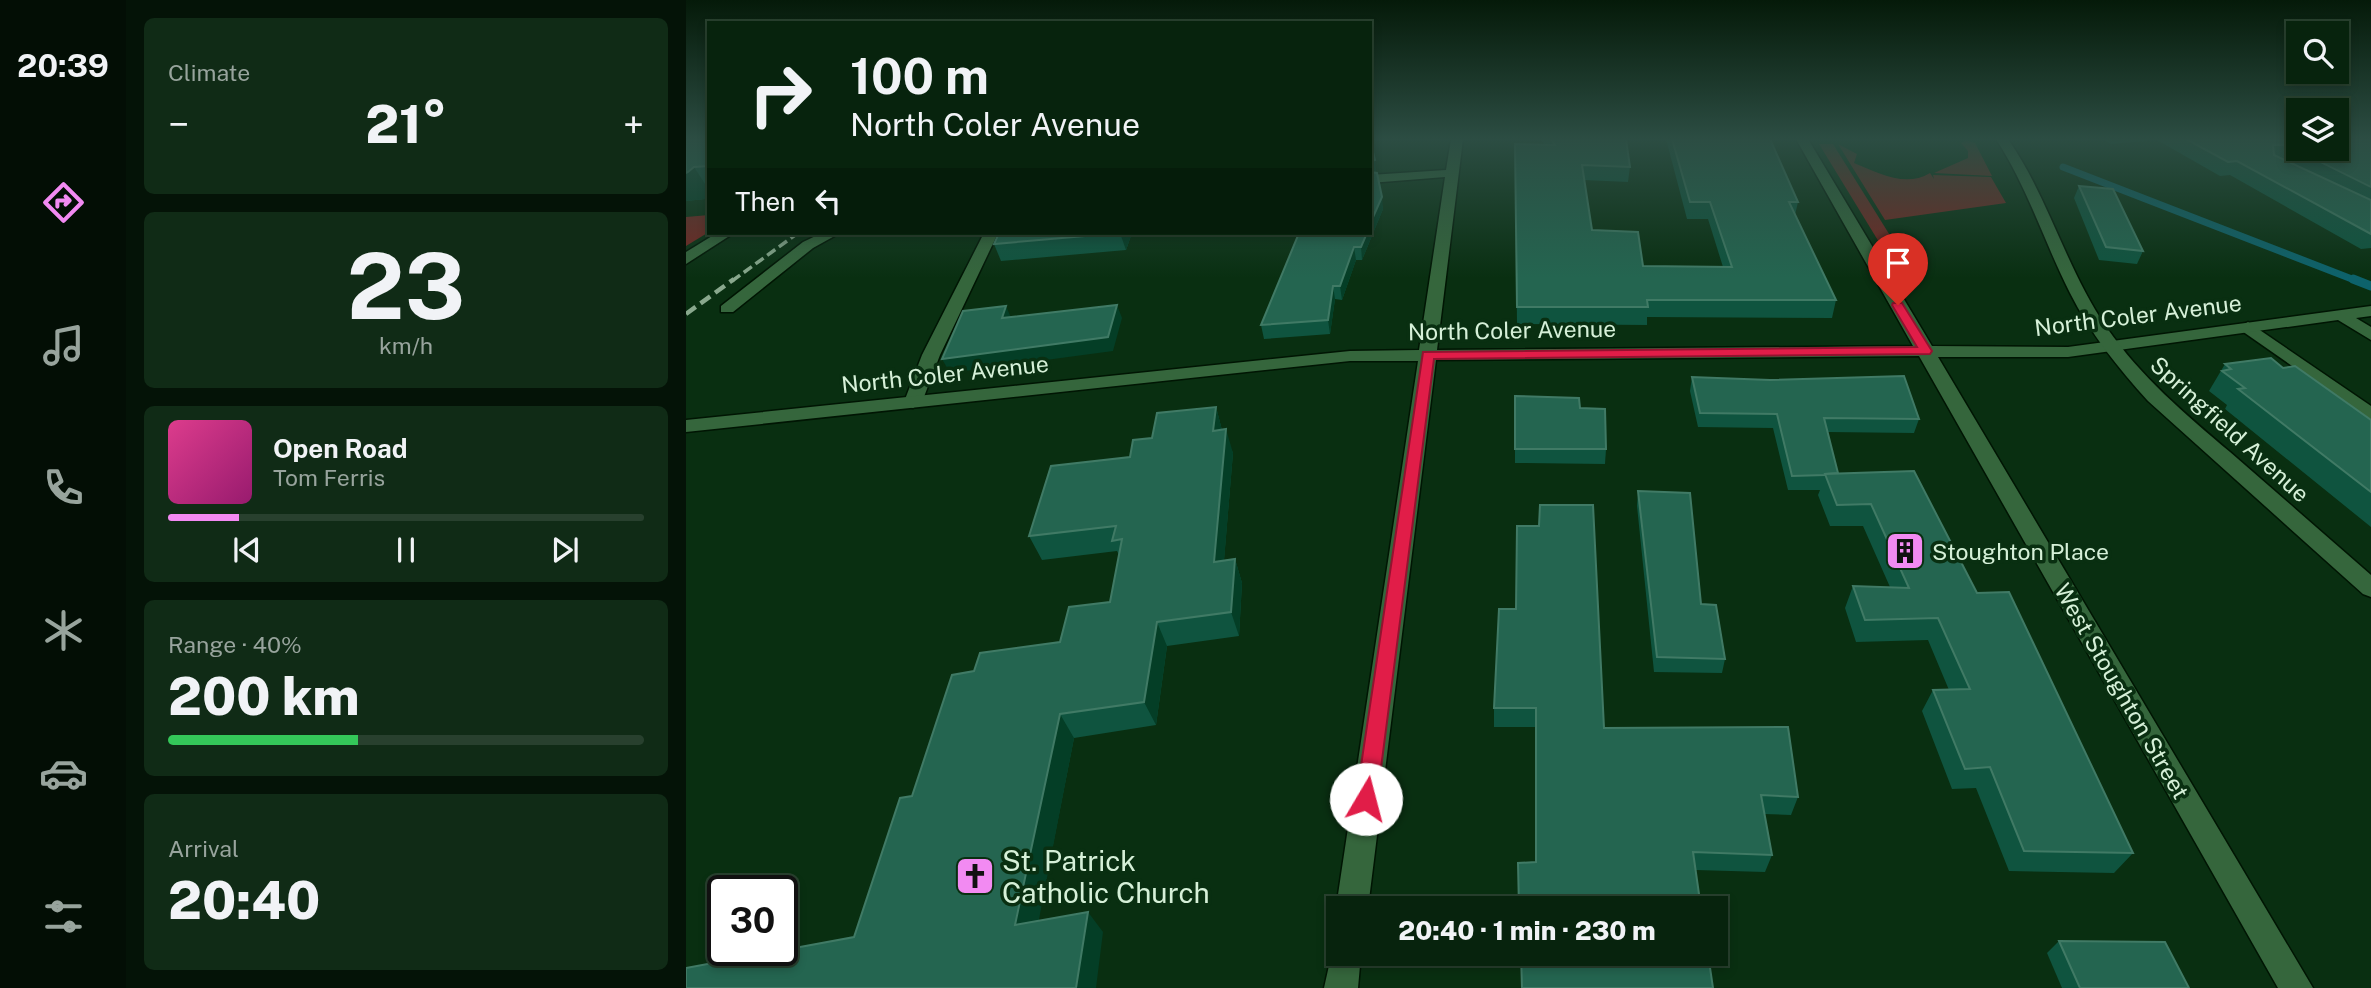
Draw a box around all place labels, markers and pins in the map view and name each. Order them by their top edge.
pin [1868,233,1928,305]
building icon: Stoughton Place [1884,530,1926,572]
place label: Stoughton Place [1932,538,2109,565]
place label: St. Patrick Catholic Church [1002,844,1210,909]
church icon: St. Patrick Catholic Church [954,855,996,897]

